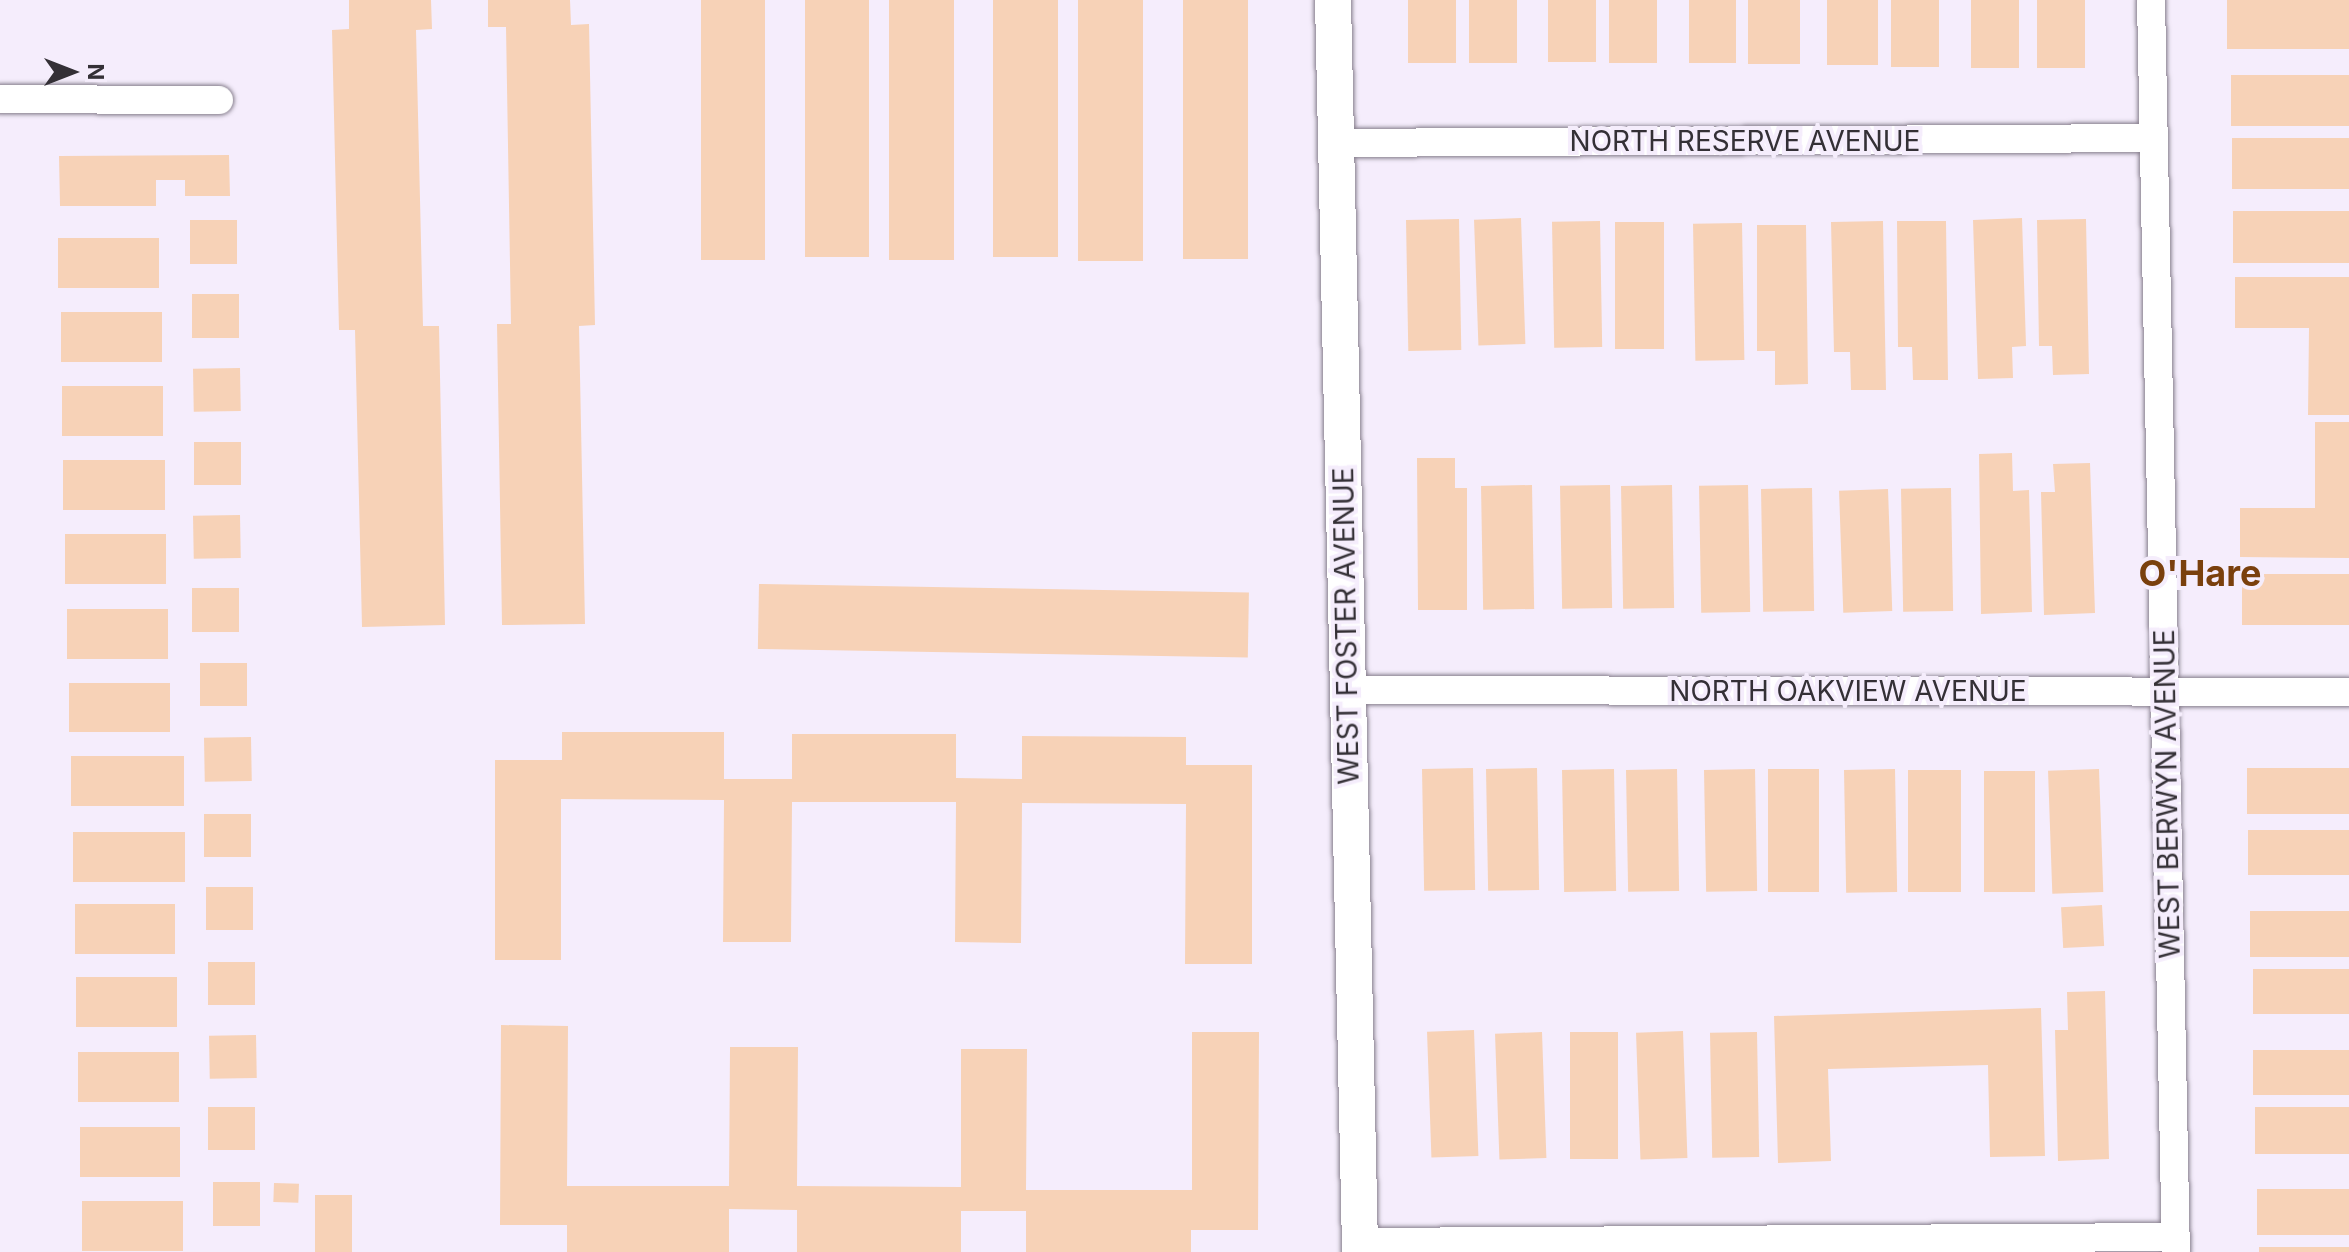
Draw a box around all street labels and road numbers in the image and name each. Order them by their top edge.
street label: NORTH RESERVE AVENUE [1570,124,1920,158]
street label: WEST FOSTER AVENUE [1326,467,1366,785]
street label: WEST BERWYN AVENUE [2147,629,2187,959]
street label: NORTH OAKVIEW AVENUE [1669,674,2027,708]

